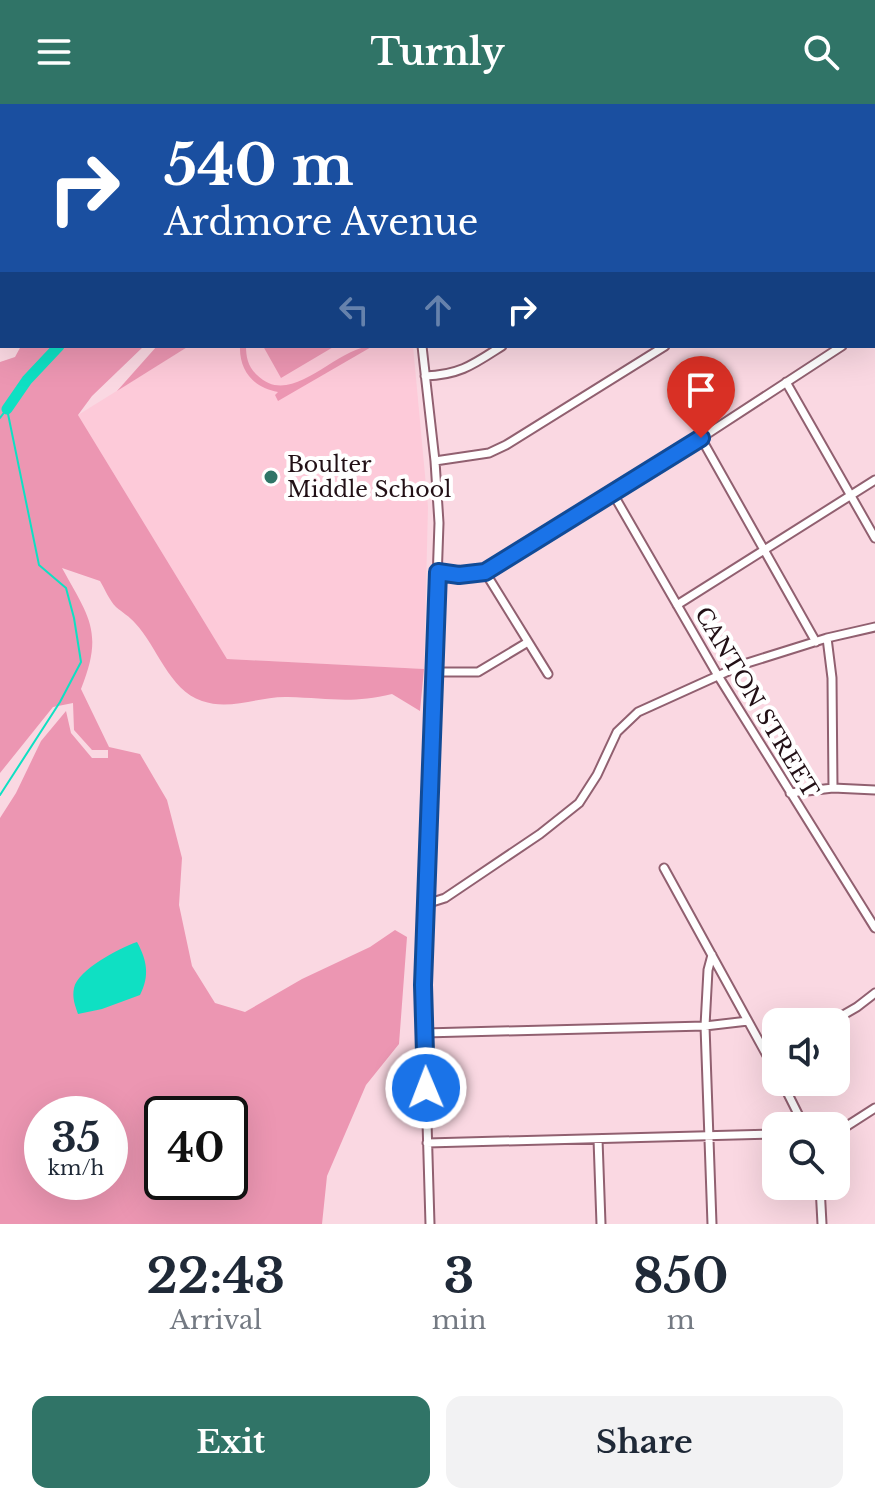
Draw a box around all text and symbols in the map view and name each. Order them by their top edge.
icon: menu [32,30,76,74]
text: Turnly [371,30,504,75]
icon: search [799,30,843,74]
text: 540 m [164,131,354,200]
icon: right [32,136,136,240]
text: Ardmore Avenue [164,200,478,245]
icon: left [332,288,376,332]
icon: ahead [416,288,460,332]
icon: right [500,288,544,332]
pin [667,356,735,438]
icon: arrive [679,368,723,412]
place label: Boulter Middle School [287,451,451,503]
marker: Boulter Middle School [262,468,280,486]
street label: CANTON STREET [689,602,824,803]
map controls [762,1008,850,1200]
button: sound [762,1008,850,1096]
position arrow [384,1046,468,1130]
speed limit sign: 40 [144,1096,248,1200]
button: search [762,1112,850,1200]
text: 35 [51,1113,101,1163]
text: km/h [48,1156,104,1180]
text: 22:43 [147,1246,285,1306]
text: 3 [444,1246,474,1306]
text: 850 [633,1246,728,1306]
text: Arrival [170,1304,262,1336]
text: min [432,1304,486,1336]
text: m [667,1304,695,1336]
button: Exit [32,1396,430,1488]
button: Share [446,1396,843,1488]

